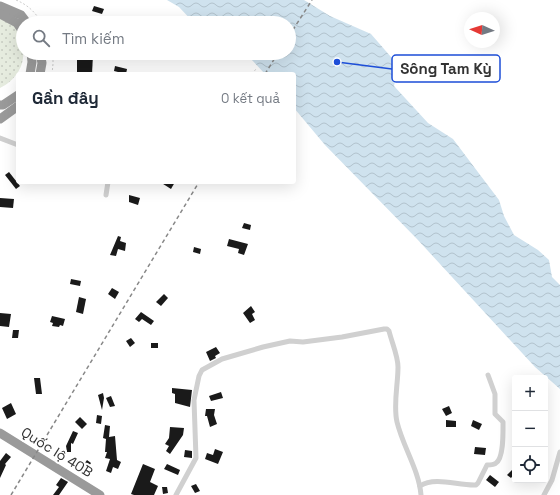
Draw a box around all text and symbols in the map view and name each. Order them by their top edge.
north arrow [464,12,500,48]
search box [16,16,296,60]
icon: search [30,27,52,49]
text: Tìm kiếm [62,29,125,48]
callout: Sông Tam Kỳ [392,55,500,82]
text: Sông Tam Kỳ [400,59,492,78]
text: Gần đây [32,87,99,109]
text: 0 kết quả [221,90,280,107]
map controls [512,375,548,483]
button: + [512,375,548,411]
button: − [512,411,548,447]
street label: Quốc lộ 40B [18,423,96,481]
button: locate [512,447,548,483]

